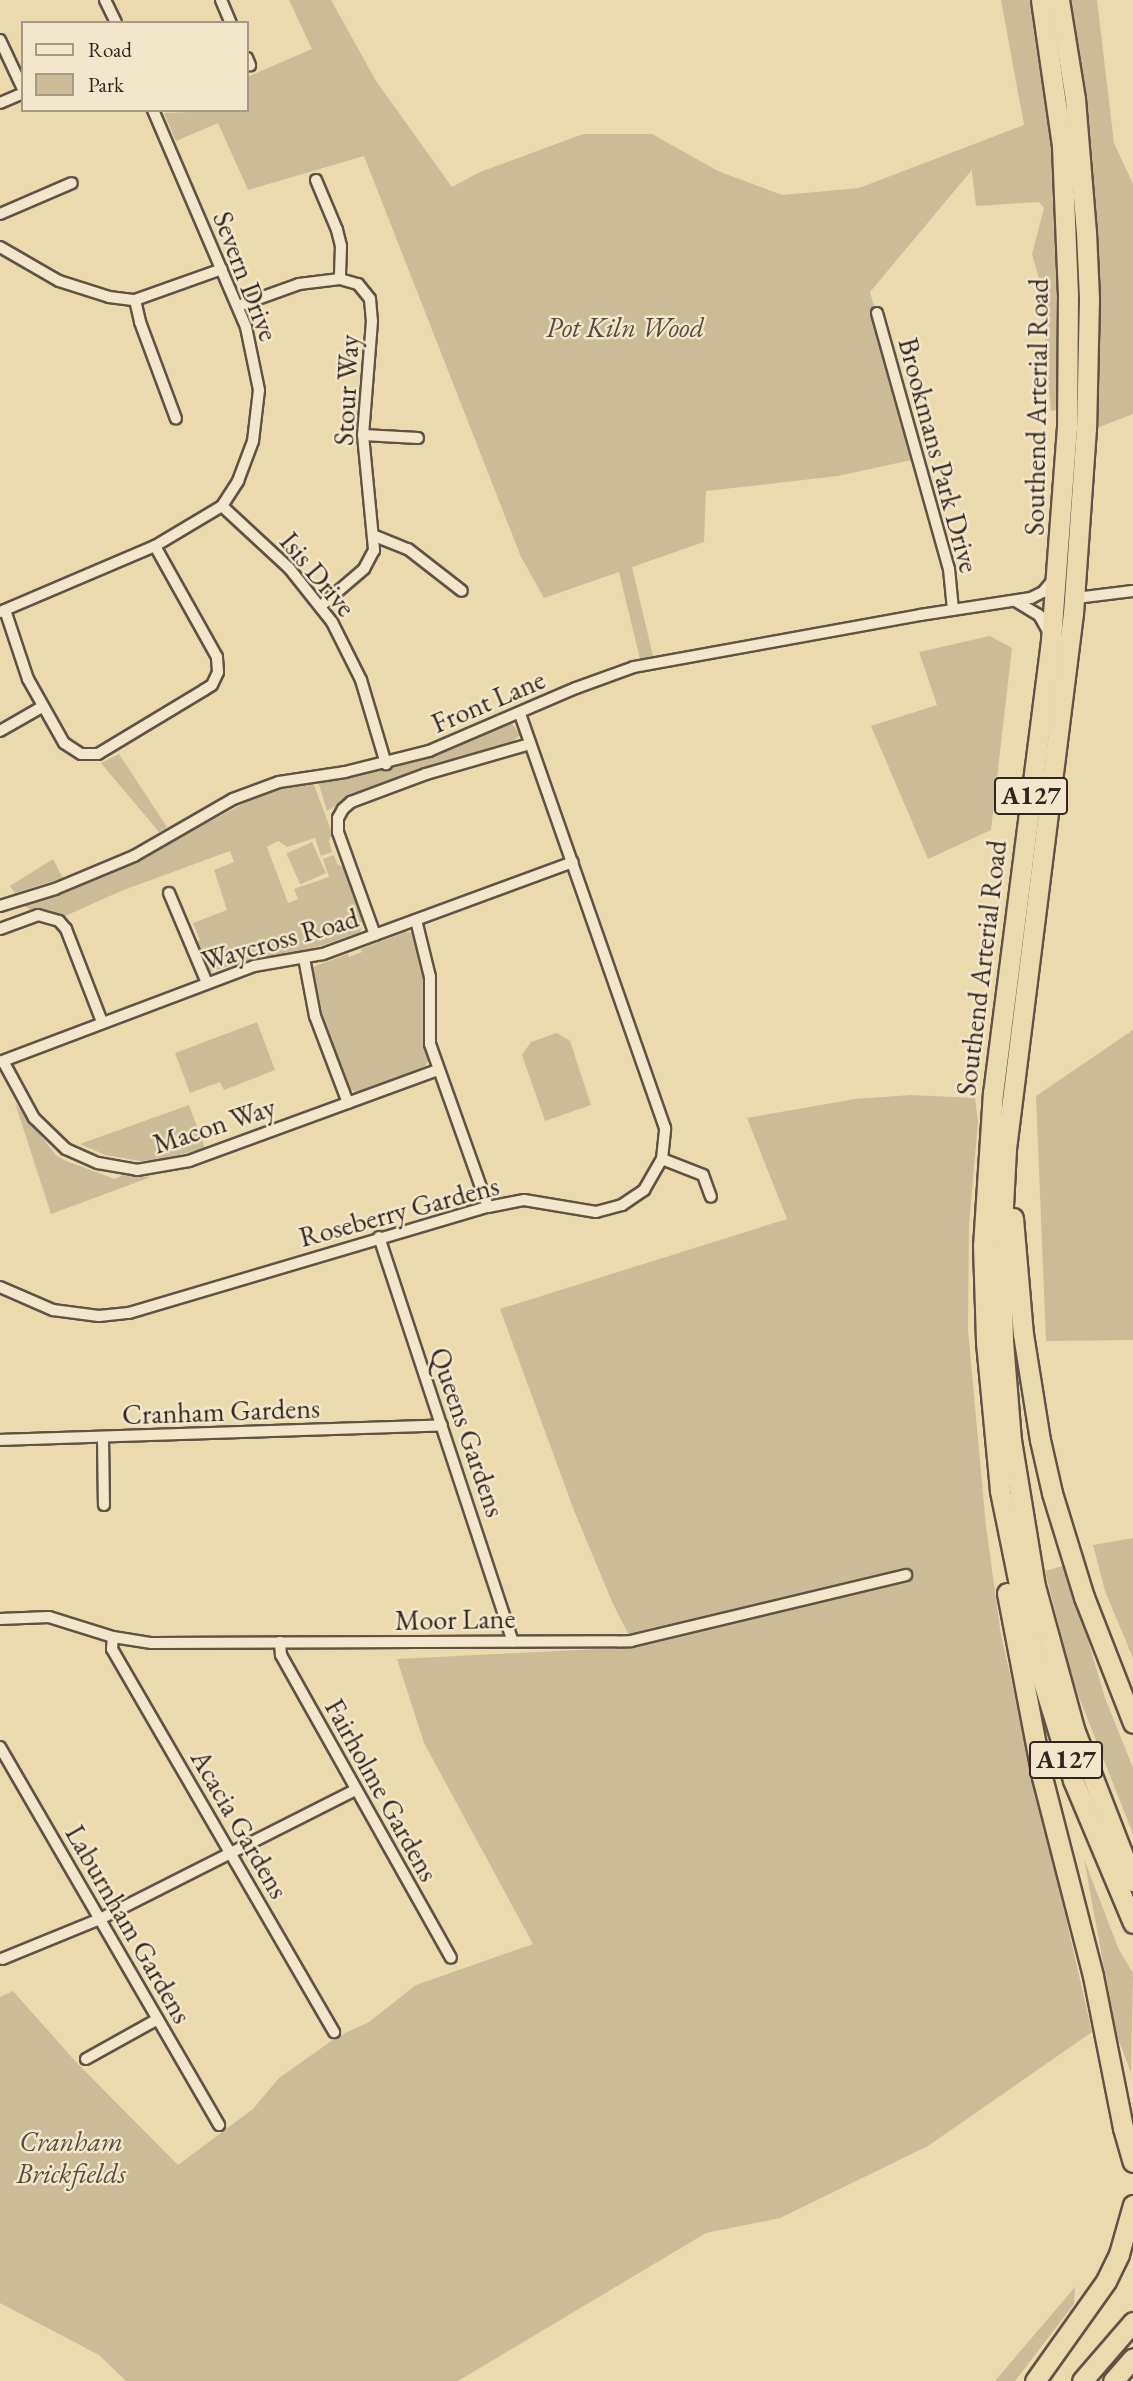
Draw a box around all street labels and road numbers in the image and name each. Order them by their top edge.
street label: Severn Drive [206,207,286,345]
street label: Southend Arterial Road [1017,278,1055,536]
street label: Stour Way [326,334,366,446]
street label: Brookmans Park Drive [891,334,987,576]
street label: Isis Drive [273,525,363,623]
street label: Front Lane [426,662,550,740]
road number: A127 [992,774,1070,818]
street label: Southend Arterial Road [949,838,1013,1098]
street label: Waycross Road [198,901,362,977]
street label: Macon Way [148,1089,280,1161]
street label: Roseberry Gardens [295,1168,503,1254]
street label: Queens Gardens [423,1343,513,1521]
street label: Cranham Gardens [121,1391,321,1431]
street label: Moor Lane [394,1601,516,1637]
street label: Fairholme Gardens [318,1693,446,1887]
road number: A127 [1028,1737,1104,1782]
street label: Acacia Gardens [184,1744,296,1904]
street label: Laburnham Gardens [59,1819,199,2029]

